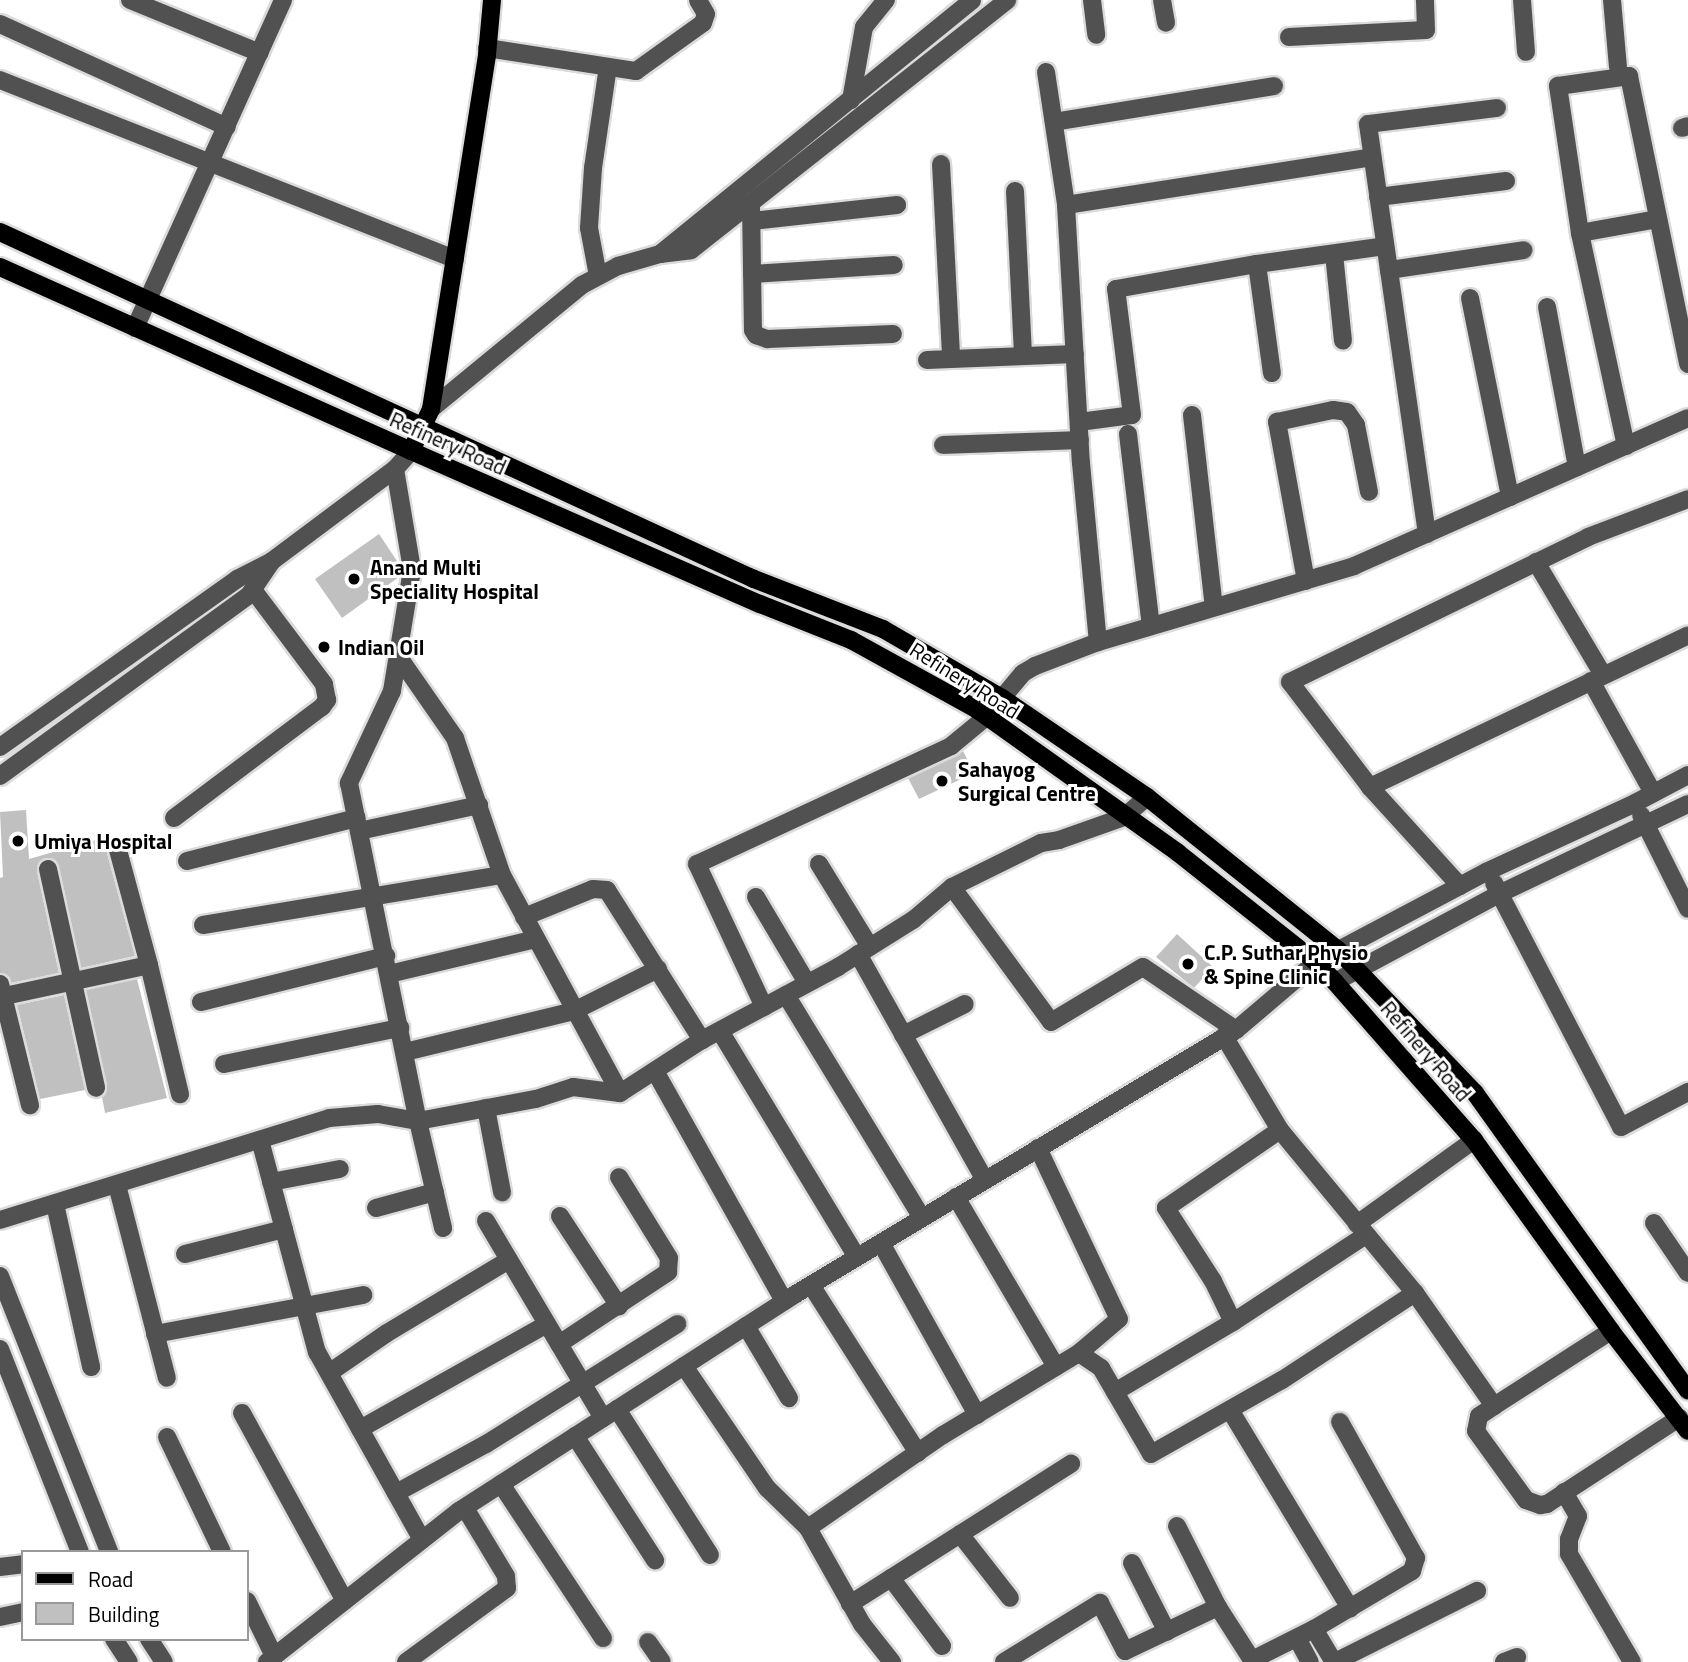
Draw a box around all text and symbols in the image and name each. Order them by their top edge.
street label: Refinery Road [386,406,510,480]
place label: Anand Multi Speciality Hospital [370,554,539,604]
marker: Anand Multi Speciality Hospital [344,569,364,589]
place label: Indian Oil [338,634,424,660]
street label: Refinery Road [906,636,1024,724]
marker: Indian Oil [316,639,332,655]
place label: Sahayog Surgical Centre [958,756,1096,806]
marker: Sahayog Surgical Centre [932,771,952,791]
place label: Umiya Hospital [34,828,172,854]
marker: Umiya Hospital [8,831,28,851]
place label: C.P. Suthar Physio & Spine Clinic [1204,939,1368,989]
marker: C.P. Suthar Physio & Spine Clinic [1178,954,1198,974]
street label: Refinery Road [1376,996,1476,1106]
legend [21,1550,248,1641]
text: Road [88,1563,133,1595]
text: Building [88,1598,159,1630]

